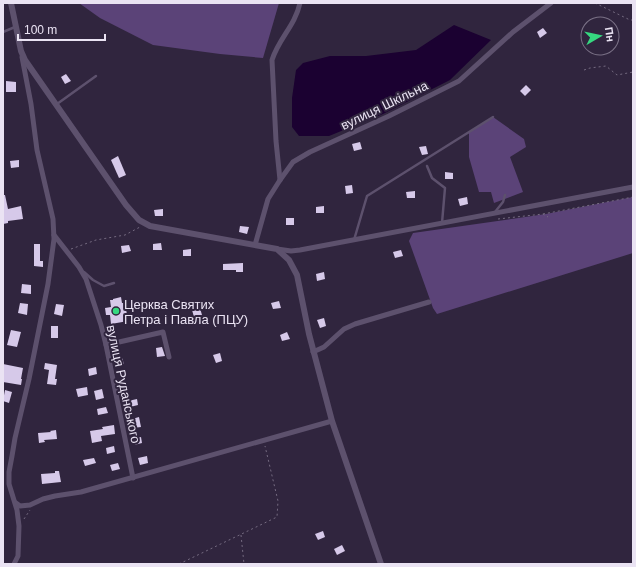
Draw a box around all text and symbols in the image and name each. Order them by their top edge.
scale bar [18,16,105,42]
north arrow [580,16,620,56]
text: 100 m [24,23,57,37]
text: Пн [603,26,617,43]
street label: вулиця Шкільна [338,78,431,133]
place label: Церква Святих Петра і Павла (ПЦУ) [124,297,248,327]
marker: Церква Святих Петра і Павла (ПЦУ) [111,306,121,316]
street label: вулиця Руданського [104,324,143,445]

